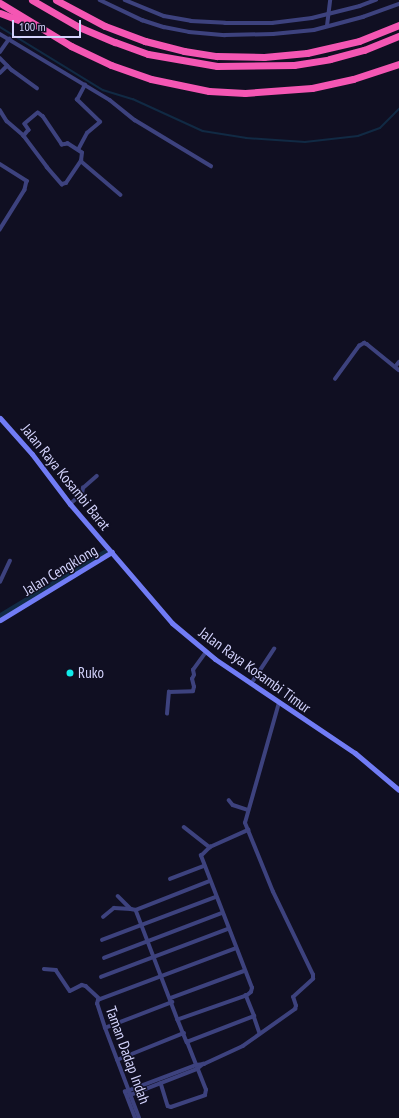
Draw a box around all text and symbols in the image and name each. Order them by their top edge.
scale bar [14,12,83,38]
text: 100 m [19,19,46,34]
street label: Jalan Raya Kosambi Barat [18,420,114,534]
street label: Jalan Cengklong [20,541,100,599]
street label: Jalan Raya Kosambi Timur [195,623,315,717]
place label: Ruko [78,664,104,682]
marker: Ruko [65,668,75,678]
street label: Taman Dadap Indah [102,1004,154,1106]

